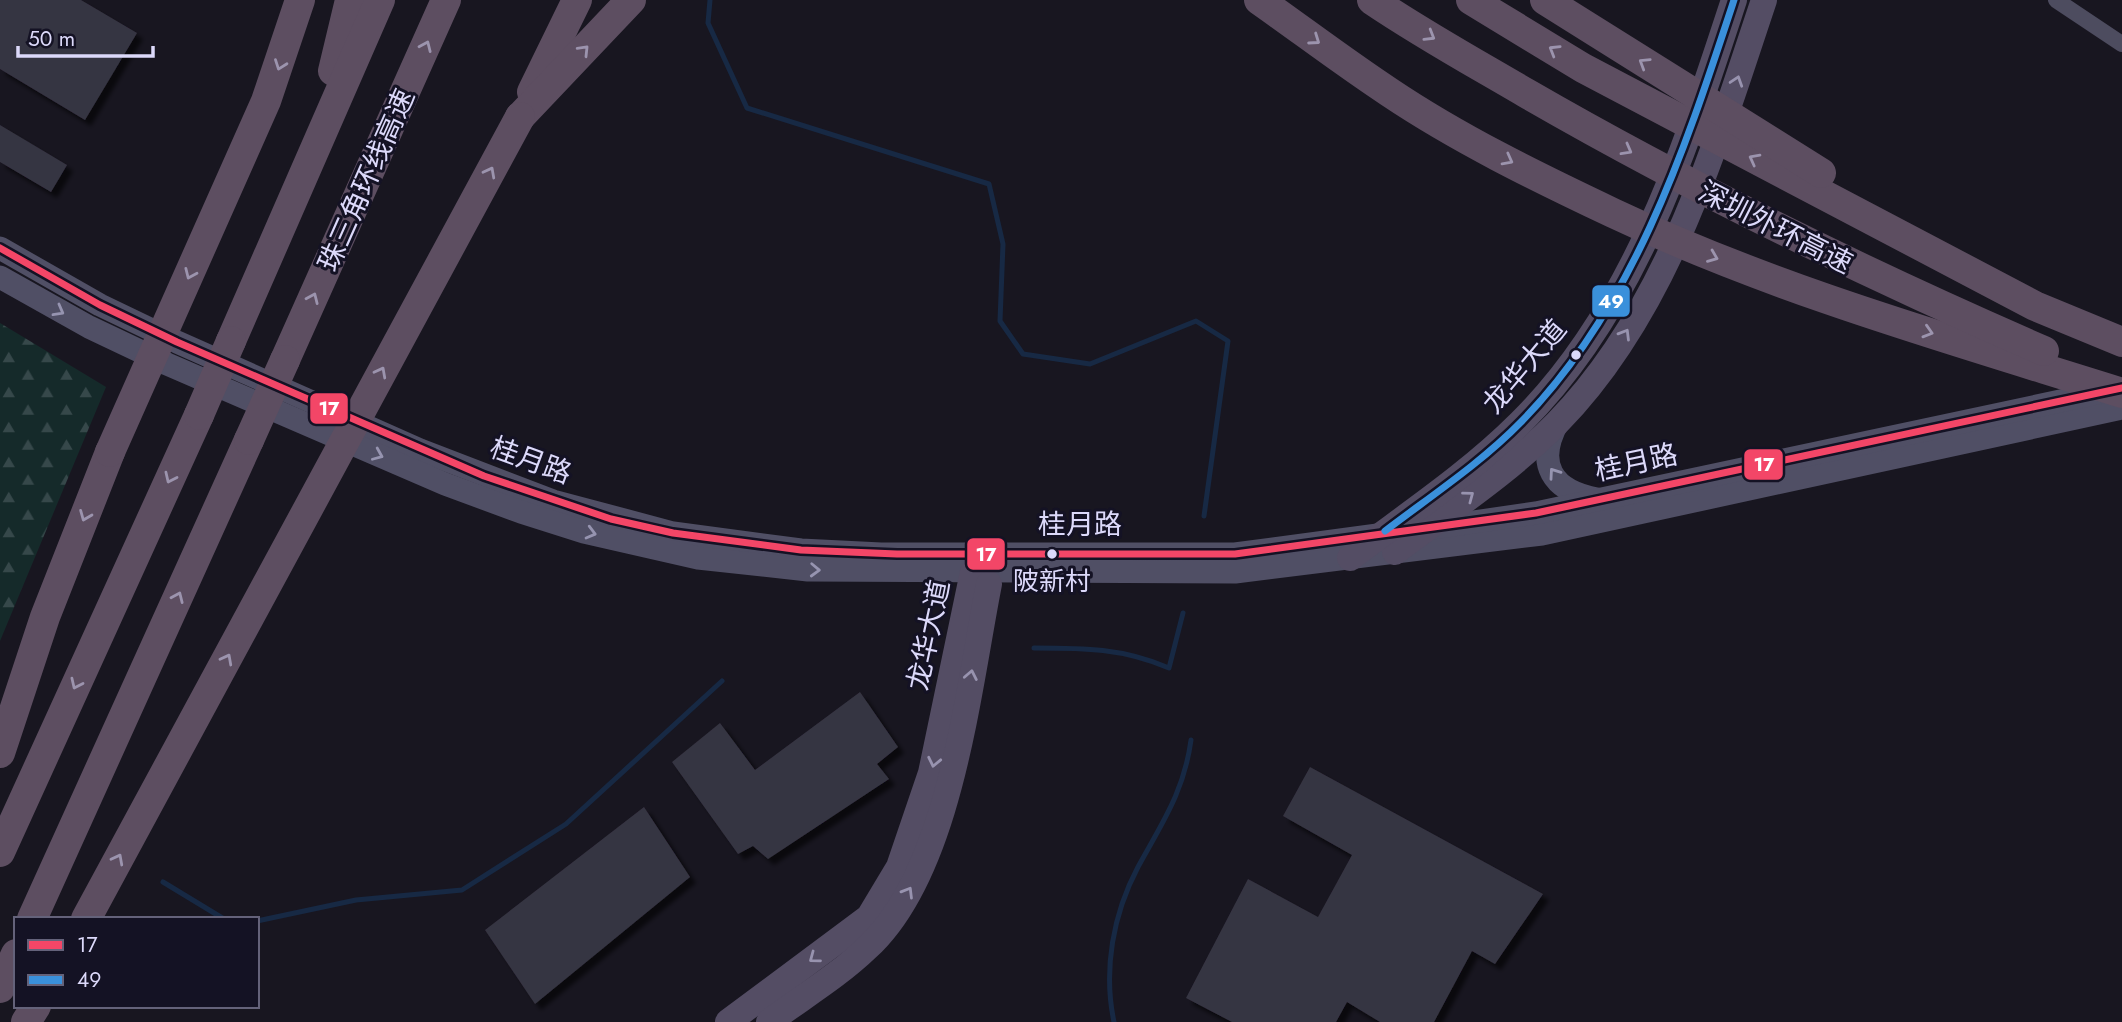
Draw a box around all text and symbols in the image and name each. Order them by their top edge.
scale bar [18,14,152,58]
text: 50 m [28,24,75,54]
one-way arrow [1422,28,1435,41]
one-way arrow [1307,31,1320,44]
one-way arrow [418,40,432,53]
one-way arrow [575,45,588,58]
one-way arrow [1549,46,1562,59]
one-way arrow [274,59,288,71]
one-way arrow [1639,59,1652,72]
one-way arrow [1728,76,1743,88]
street label: 珠三角环线高速 [308,82,425,278]
one-way arrow [1620,142,1632,155]
one-way arrow [1500,152,1513,165]
one-way arrow [1749,153,1761,167]
one-way arrow [482,167,495,179]
street label: 深圳外环高速 [1692,171,1860,284]
one-way arrow [1707,248,1719,262]
one-way arrow [184,267,198,279]
line badge: 49 [1591,284,1631,318]
text: 49 [1598,288,1624,315]
one-way arrow [305,293,319,305]
one-way arrow [52,302,65,316]
street label: 龙华大道 [1473,310,1576,422]
one-way arrow [1921,324,1934,338]
one-way arrow [1617,328,1630,341]
unlabelled marker [1569,348,1583,362]
one-way arrow [373,367,387,380]
line badge: 17 [309,392,349,425]
text: 17 [318,395,340,422]
street label: 桂月路 [484,427,577,494]
street label: 桂月路 [1591,434,1681,491]
one-way arrow [371,447,383,461]
line badge: 17 [1743,448,1784,481]
text: 17 [1753,451,1775,478]
one-way arrow [1550,468,1562,481]
one-way arrow [165,470,179,483]
one-way arrow [1461,492,1473,505]
street label: 桂月路 [1038,504,1122,545]
one-way arrow [79,509,93,521]
one-way arrow [585,525,597,540]
line badge: 17 [966,537,1006,571]
text: 17 [975,541,997,568]
marker: 陂新村 [1045,547,1059,561]
place label: 陂新村 [1013,562,1091,600]
one-way arrow [810,563,821,578]
street label: 龙华大道 [897,576,960,694]
one-way arrow [170,592,184,604]
one-way arrow [218,653,232,666]
one-way arrow [963,669,978,681]
one-way arrow [70,677,84,690]
one-way arrow [927,756,942,768]
one-way arrow [110,853,124,866]
one-way arrow [900,887,913,900]
legend [14,917,259,1008]
text: 17 [77,930,97,960]
one-way arrow [809,949,822,962]
text: 49 [77,965,101,995]

